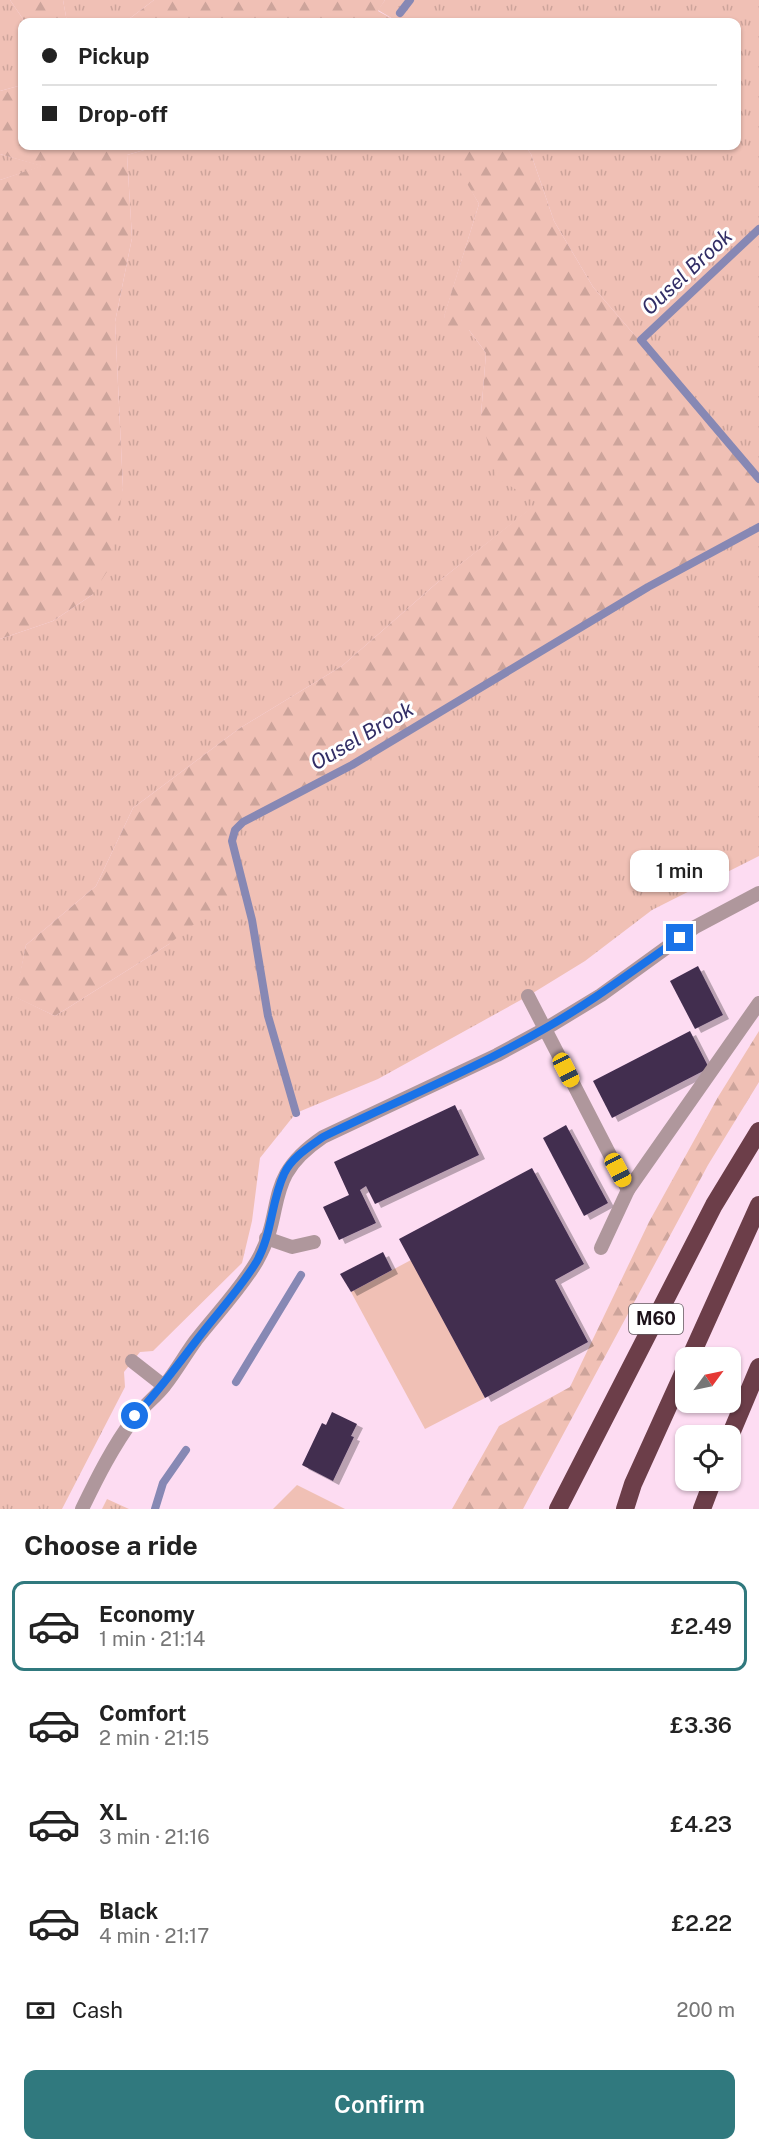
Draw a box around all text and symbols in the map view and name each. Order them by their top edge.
text: Pickup [78,43,149,69]
text: Drop-off [78,101,168,127]
water label: Ousel Brook [636,223,738,320]
water label: Ousel Brook [306,696,418,775]
callout: 1 min [630,851,730,893]
text: 1 min [656,859,703,883]
route end [666,924,693,951]
car [550,1050,582,1090]
car [602,1150,634,1190]
road number: M60 [629,1304,683,1334]
north arrow [675,1347,741,1413]
map controls [675,1347,741,1491]
route start [121,1402,148,1429]
button: locate [675,1425,741,1491]
text: Choose a ride [24,1529,198,1561]
icon: car [27,1599,81,1653]
text: Economy [99,1601,195,1627]
text: £2.49 [671,1613,732,1639]
text: 1 min · 21:14 [99,1627,205,1651]
icon: car [27,1698,81,1752]
text: Comfort [99,1700,186,1726]
text: £3.36 [670,1712,732,1738]
text: 2 min · 21:15 [99,1726,209,1750]
icon: car [27,1797,81,1851]
text: XL [99,1799,127,1825]
text: £4.23 [670,1811,732,1837]
text: 3 min · 21:16 [99,1825,210,1849]
icon: car [27,1896,81,1950]
text: Black [99,1898,158,1924]
text: £2.22 [671,1910,732,1936]
text: 4 min · 21:17 [99,1924,209,1948]
icon: cash [24,1994,57,2027]
text: Cash [72,1997,123,2023]
text: 200 m [677,1998,735,2022]
button: Confirm [24,2070,735,2139]

